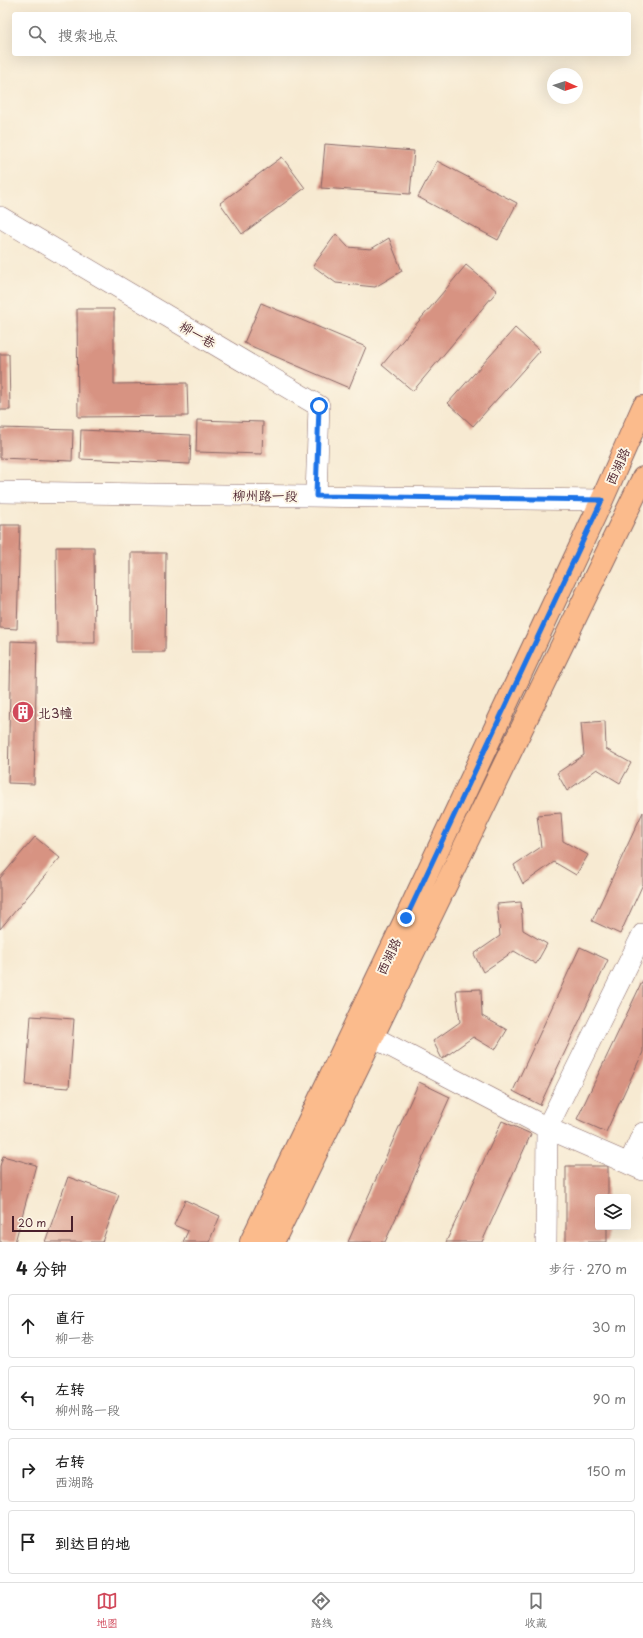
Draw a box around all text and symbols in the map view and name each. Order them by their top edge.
search box [12,12,631,56]
icon: search [26,23,48,45]
text: 搜索地点 [58,23,118,46]
north arrow [547,68,583,104]
street label: 柳一巷 [176,316,220,352]
route start [310,397,328,415]
street label: 西湖路 [600,444,634,488]
street label: 柳州路一段 [232,485,298,505]
building icon: 北3幢 [10,699,36,725]
place label: 北3幢 [38,703,73,722]
route end [397,909,415,927]
street label: 西湖路 [371,934,405,978]
map controls [595,1194,631,1230]
button: layers [595,1194,631,1230]
scale bar [12,1214,73,1233]
text: 20 m [18,1214,46,1231]
text: 4 分钟 [16,1255,67,1281]
text: 步行 · 270 m [549,1259,627,1278]
text: 直行 [55,1305,85,1328]
icon: ahead [17,1315,39,1337]
text: 30 m [592,1317,626,1336]
text: 柳一巷 [55,1328,94,1347]
text: 左转 [55,1377,85,1400]
icon: left [17,1387,39,1409]
text: 90 m [593,1389,626,1408]
text: 柳州路一段 [55,1400,120,1419]
text: 右转 [55,1449,85,1472]
icon: right [17,1459,39,1481]
text: 150 m [587,1461,626,1480]
text: 西湖路 [55,1472,94,1491]
icon: arrive [17,1531,39,1553]
text: 到达目的地 [55,1531,130,1554]
tab: 地图 [96,1590,118,1631]
tab: 路线 [310,1590,332,1631]
tab: 收藏 [525,1590,547,1631]

